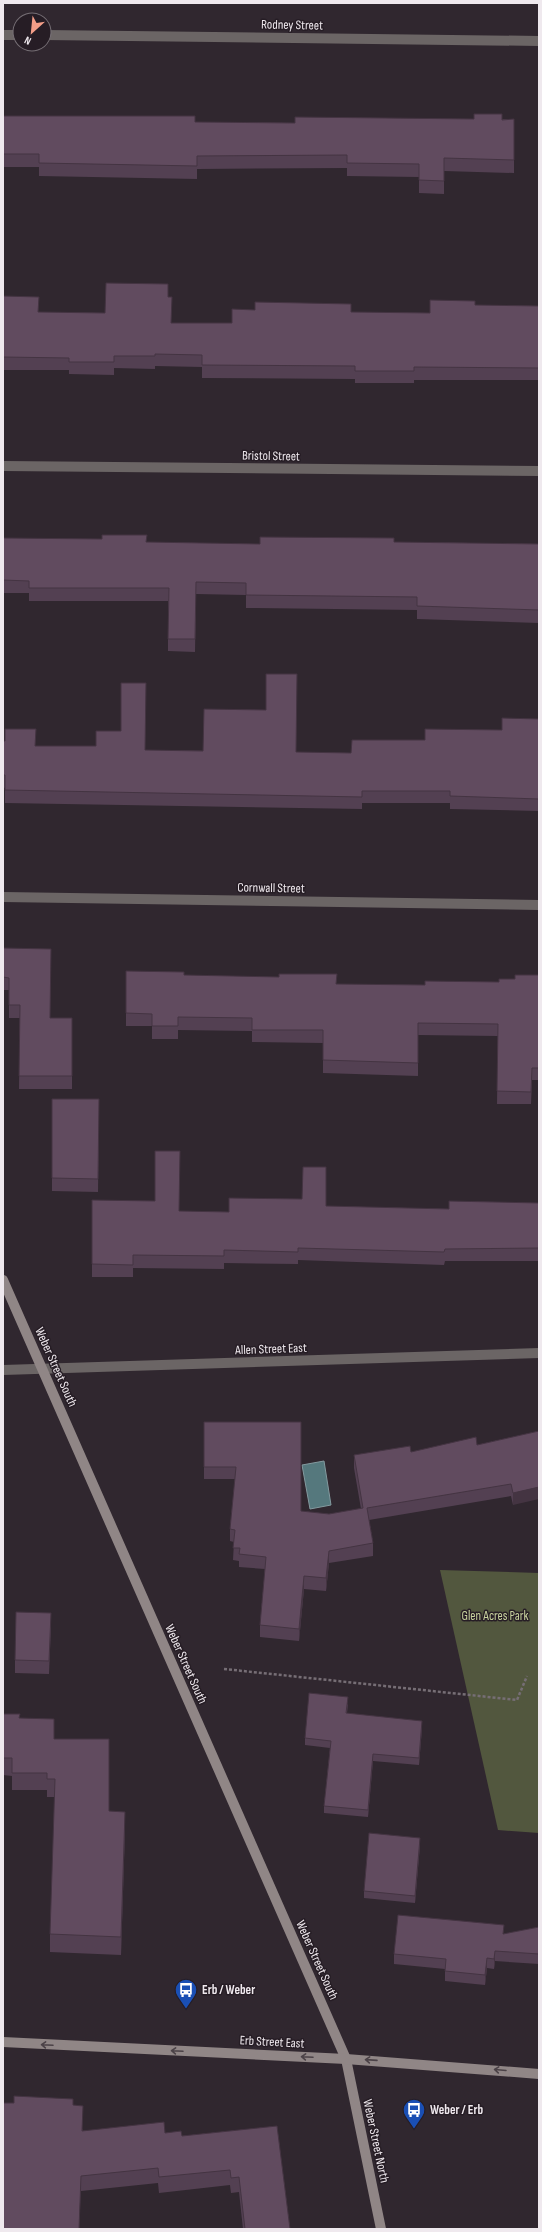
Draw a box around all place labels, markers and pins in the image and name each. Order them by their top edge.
bus stop icon: Erb / Weber [173,1977,199,2010]
place label: Erb / Weber [202,1982,255,1998]
bus stop icon: Weber / Erb [401,2097,427,2130]
place label: Weber / Erb [430,2102,484,2118]

